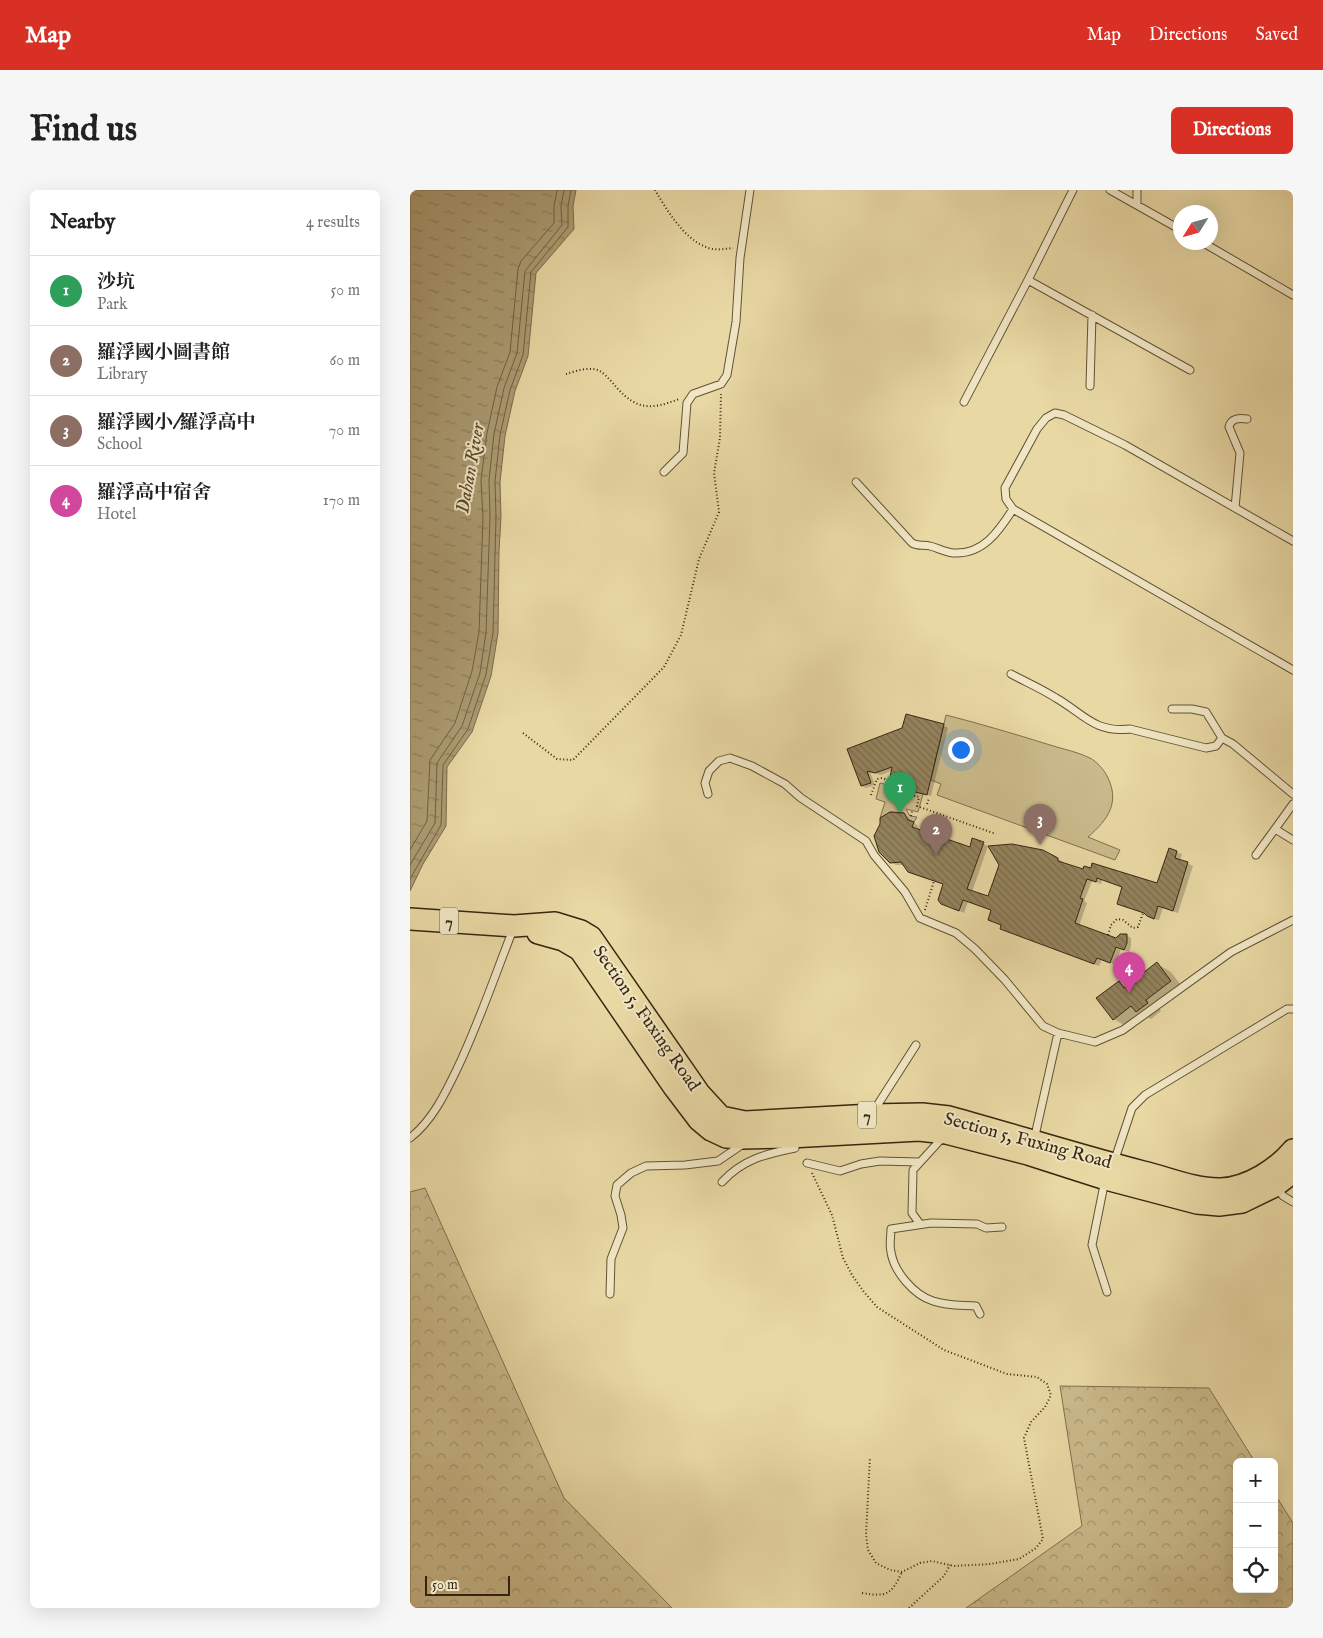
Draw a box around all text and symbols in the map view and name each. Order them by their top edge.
text: Map [25,20,71,51]
text: Map [1087,24,1121,47]
text: Directions [1149,24,1227,47]
text: Saved [1255,24,1298,47]
button: Directions [1171,107,1293,154]
text: Find us [30,108,137,153]
north arrow [1173,205,1218,250]
text: Nearby [50,209,115,236]
text: 4 results [306,213,360,233]
text: 沙坑 [97,271,135,295]
text: 1 [63,281,69,301]
text: 50 m [331,281,360,301]
text: Park [97,295,127,315]
text: 羅浮國小圖書館 [97,341,230,365]
text: 2 [62,351,70,371]
text: 60 m [330,351,360,371]
text: Library [97,365,148,385]
text: 羅浮國小/羅浮高中 [97,411,255,435]
water label: Dahan River [451,420,491,515]
text: 3 [63,421,69,441]
text: 70 m [329,421,360,441]
text: School [97,435,142,455]
text: 羅浮高中宿舍 [97,481,211,505]
text: 4 [62,491,70,511]
text: 170 m [323,491,360,511]
text: Hotel [97,505,136,525]
your location [948,737,974,763]
pin: 1 [884,772,916,813]
pin: 3 [1024,804,1056,845]
pin: 2 [920,814,952,855]
road number: 7 [440,908,458,934]
street label: Section 5, Fuxing Road [587,942,705,1097]
pin: 4 [1113,952,1145,993]
road number: 7 [858,1102,876,1128]
street label: Section 5, Fuxing Road [941,1108,1114,1175]
map controls [1233,1458,1278,1593]
button: + [1233,1458,1278,1503]
button: − [1233,1503,1278,1548]
button: locate [1233,1548,1278,1593]
scale bar [425,1573,510,1596]
text: 50 m [432,1576,458,1594]

